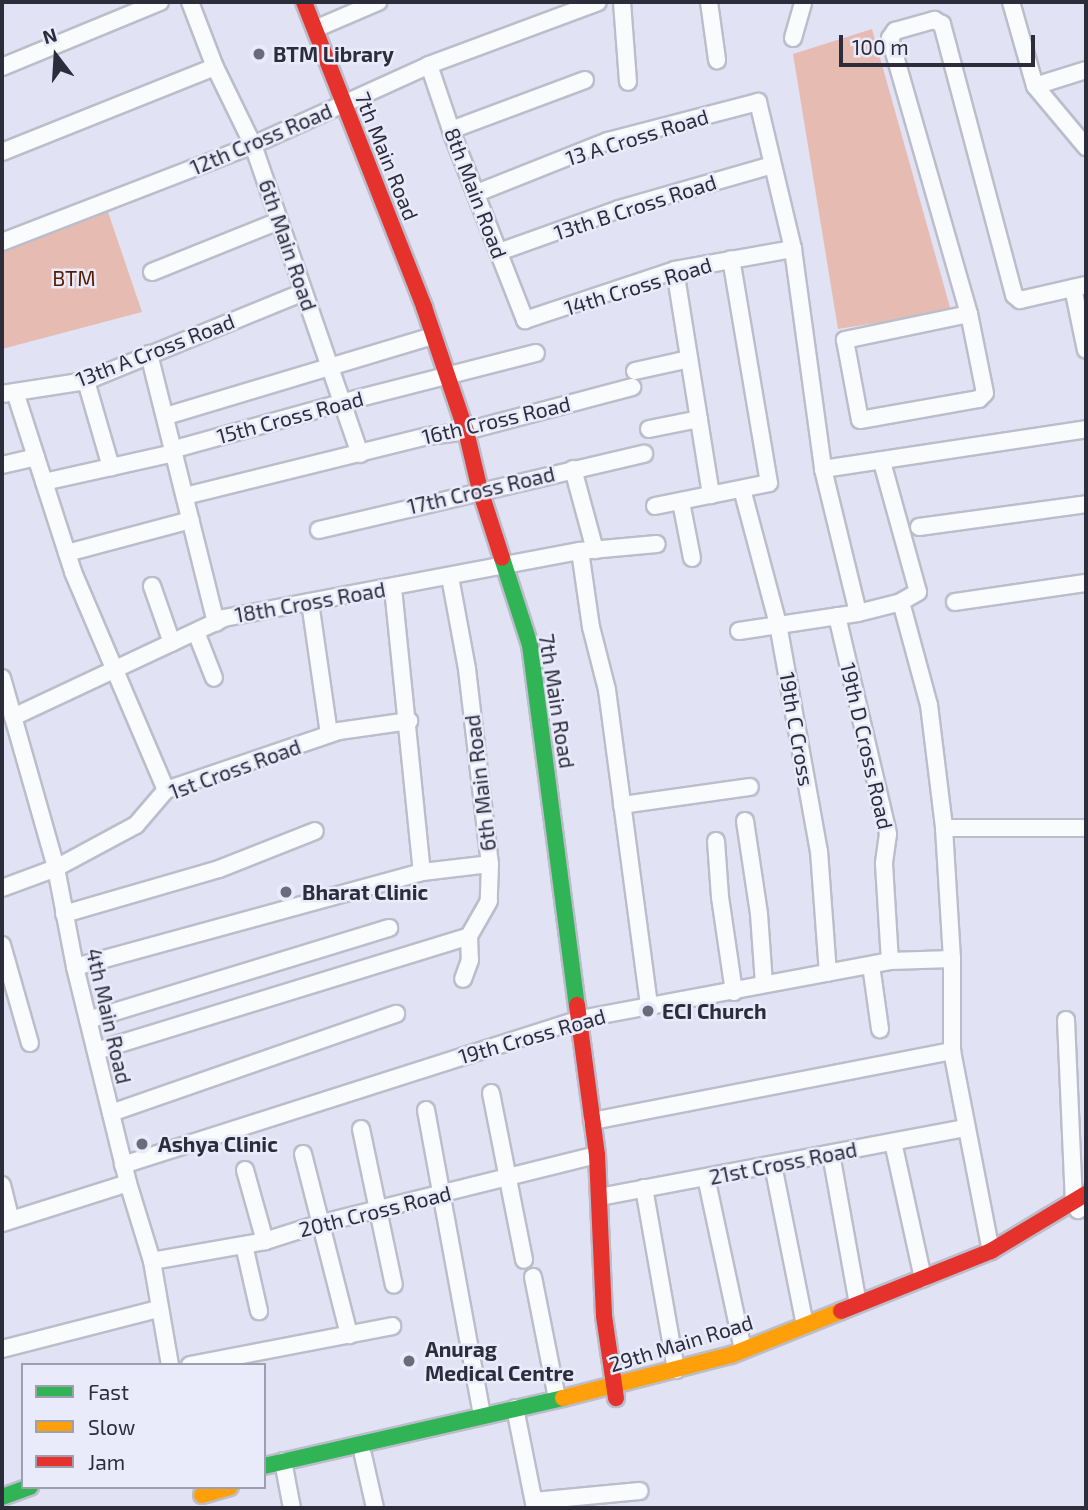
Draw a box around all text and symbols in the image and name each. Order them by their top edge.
north arrow [21,21,91,91]
scale bar [843,21,1039,65]
text: N [40,22,60,48]
text: 100 m [852,34,909,59]
place label: BTM Library [273,41,394,67]
marker: BTM Library [251,46,267,62]
street label: 7th Main Road [350,88,424,224]
street label: 12th Cross Road [186,98,336,180]
street label: 13 A Cross Road [562,103,712,171]
street label: 8th Main Road [440,124,512,262]
street label: 13th B Cross Road [551,169,719,245]
street label: 6th Main Road [254,176,322,314]
street label: 14th Cross Road [561,252,715,320]
park label: BTM [52,265,96,291]
street label: 13th A Cross Road [72,308,238,392]
street label: 15th Cross Road [214,385,366,449]
street label: 16th Cross Road [419,391,573,449]
street label: 17th Cross Road [405,461,557,519]
street label: 18th Cross Road [233,576,387,628]
street label: 7th Main Road [534,632,580,770]
street label: 19th D Cross Road [836,660,898,832]
street label: 19th C Cross [775,670,819,788]
street label: 6th Main Road [459,713,501,853]
street label: 1st Cross Road [166,734,304,804]
place label: Bharat Clinic [302,879,428,905]
marker: Bharat Clinic [276,882,296,902]
street label: 4th Main Road [81,946,137,1086]
place label: ECI Church [662,998,767,1024]
street label: 19th Cross Road [456,1003,608,1069]
marker: ECI Church [640,1003,656,1019]
place label: Ashya Clinic [158,1131,278,1157]
marker: Ashya Clinic [132,1134,152,1154]
street label: 21st Cross Road [707,1136,859,1190]
street label: 20th Cross Road [296,1180,454,1242]
street label: 29th Main Road [606,1309,756,1377]
place label: Anurag Medical Centre [425,1336,575,1386]
marker: Anurag Medical Centre [399,1351,419,1371]
legend [21,1363,266,1489]
text: Fast [88,1379,129,1404]
text: Slow [88,1414,135,1439]
text: Jam [88,1449,125,1474]

